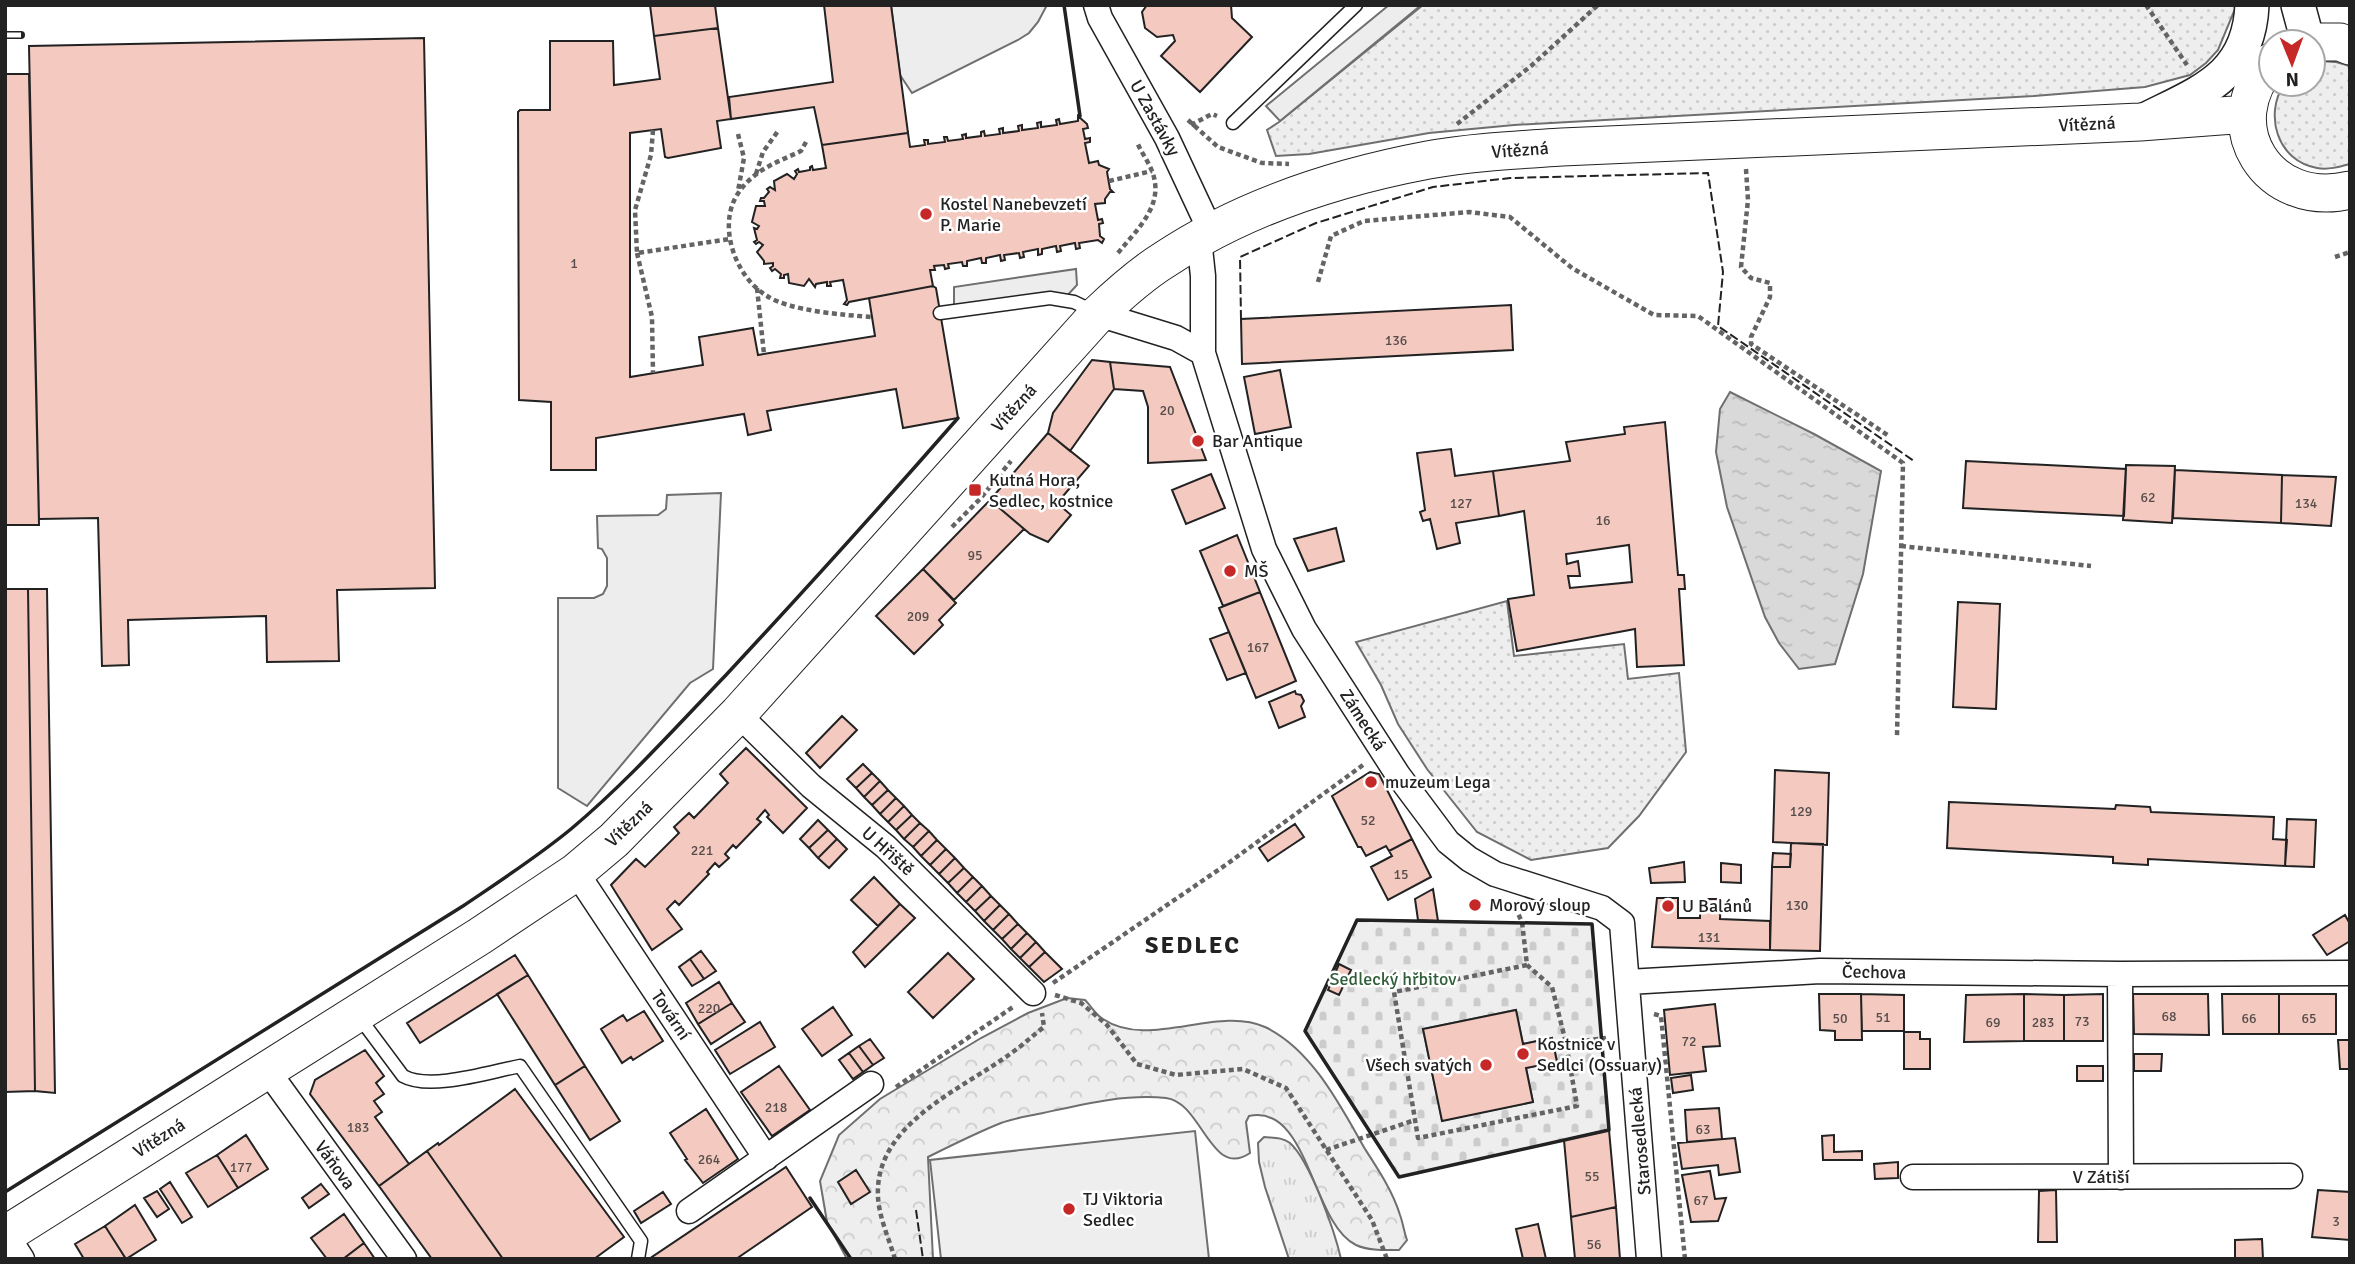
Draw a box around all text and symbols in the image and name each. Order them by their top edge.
north arrow [2257,28,2327,98]
text: N [2285,67,2299,91]
street label: U Zastávky [1125,76,1185,160]
street label: Vítězná [2058,112,2116,136]
street label: Vítězná [1491,137,1549,163]
place label: Kostel Nanebevzetí P. Marie [940,193,1087,236]
marker: Kostel Nanebevzetí P. Marie [918,206,934,222]
house number: 1 [570,255,578,272]
house number: 136 [1385,332,1407,349]
street label: Vítězná [987,379,1041,437]
house number: 20 [1159,402,1175,419]
place label: Bar Antique [1212,430,1303,452]
marker: Bar Antique [1190,433,1206,449]
place label: Kutná Hora, Sedlec, kostnice [989,469,1113,512]
marker: Kutná Hora, Sedlec, kostnice [967,482,983,498]
house number: 62 [2140,489,2156,506]
house number: 127 [1450,495,1472,512]
house number: 134 [2295,495,2318,512]
house number: 16 [1595,512,1611,529]
house number: 95 [967,547,983,564]
place label: MŠ [1244,560,1269,582]
marker: MŠ [1222,563,1238,579]
house number: 209 [907,608,929,625]
house number: 167 [1247,639,1269,656]
street label: Zámecká [1335,685,1391,755]
place label: muzeum Lega [1385,771,1491,793]
marker: muzeum Lega [1363,774,1379,790]
street label: Vítězná [601,796,657,852]
house number: 129 [1790,803,1812,820]
house number: 52 [1360,812,1376,829]
street label: U Hřiště [857,822,919,880]
house number: 221 [691,842,713,859]
house number: 15 [1393,866,1409,883]
place label: Morový sloup [1489,894,1591,916]
place label: U Balánů [1682,895,1752,917]
marker: Morový sloup [1467,897,1483,913]
house number: 130 [1786,897,1808,914]
marker: U Balánů [1660,898,1676,914]
house number: 131 [1698,929,1720,946]
district label: SEDLEC [1145,930,1241,960]
street label: Čechova [1842,960,1906,984]
park label: Sedlecký hřbitov [1330,968,1457,990]
street label: Tovární [646,986,696,1044]
house number: 220 [698,1000,720,1017]
house number: 68 [2161,1008,2177,1025]
house number: 51 [1875,1009,1891,1026]
house number: 50 [1832,1010,1848,1027]
house number: 66 [2241,1010,2257,1027]
house number: 65 [2301,1010,2317,1027]
house number: 73 [2074,1013,2090,1030]
house number: 69 [1985,1014,2001,1031]
house number: 283 [2032,1014,2054,1031]
place label: Kostnice v Sedlci (Ossuary) [1537,1033,1662,1076]
house number: 72 [1681,1033,1697,1050]
marker: Kostnice v Sedlci (Ossuary) [1515,1046,1531,1062]
place label: Všech svatých [1365,1054,1472,1076]
marker: Všech svatých [1478,1057,1494,1073]
street label: Starosedlecká [1624,1086,1656,1196]
house number: 218 [765,1099,787,1116]
street label: Vítězná [129,1113,189,1163]
house number: 183 [347,1119,369,1136]
house number: 63 [1695,1121,1711,1138]
street label: Váňova [310,1136,360,1194]
house number: 264 [698,1151,721,1168]
house number: 177 [230,1159,252,1176]
street label: V Zátiší [2072,1166,2130,1188]
house number: 55 [1584,1168,1600,1185]
place label: TJ Viktoria Sedlec [1083,1188,1163,1231]
house number: 67 [1693,1192,1709,1209]
marker: TJ Viktoria Sedlec [1061,1201,1077,1217]
house number: 3 [2332,1213,2340,1230]
house number: 56 [1586,1236,1602,1253]

